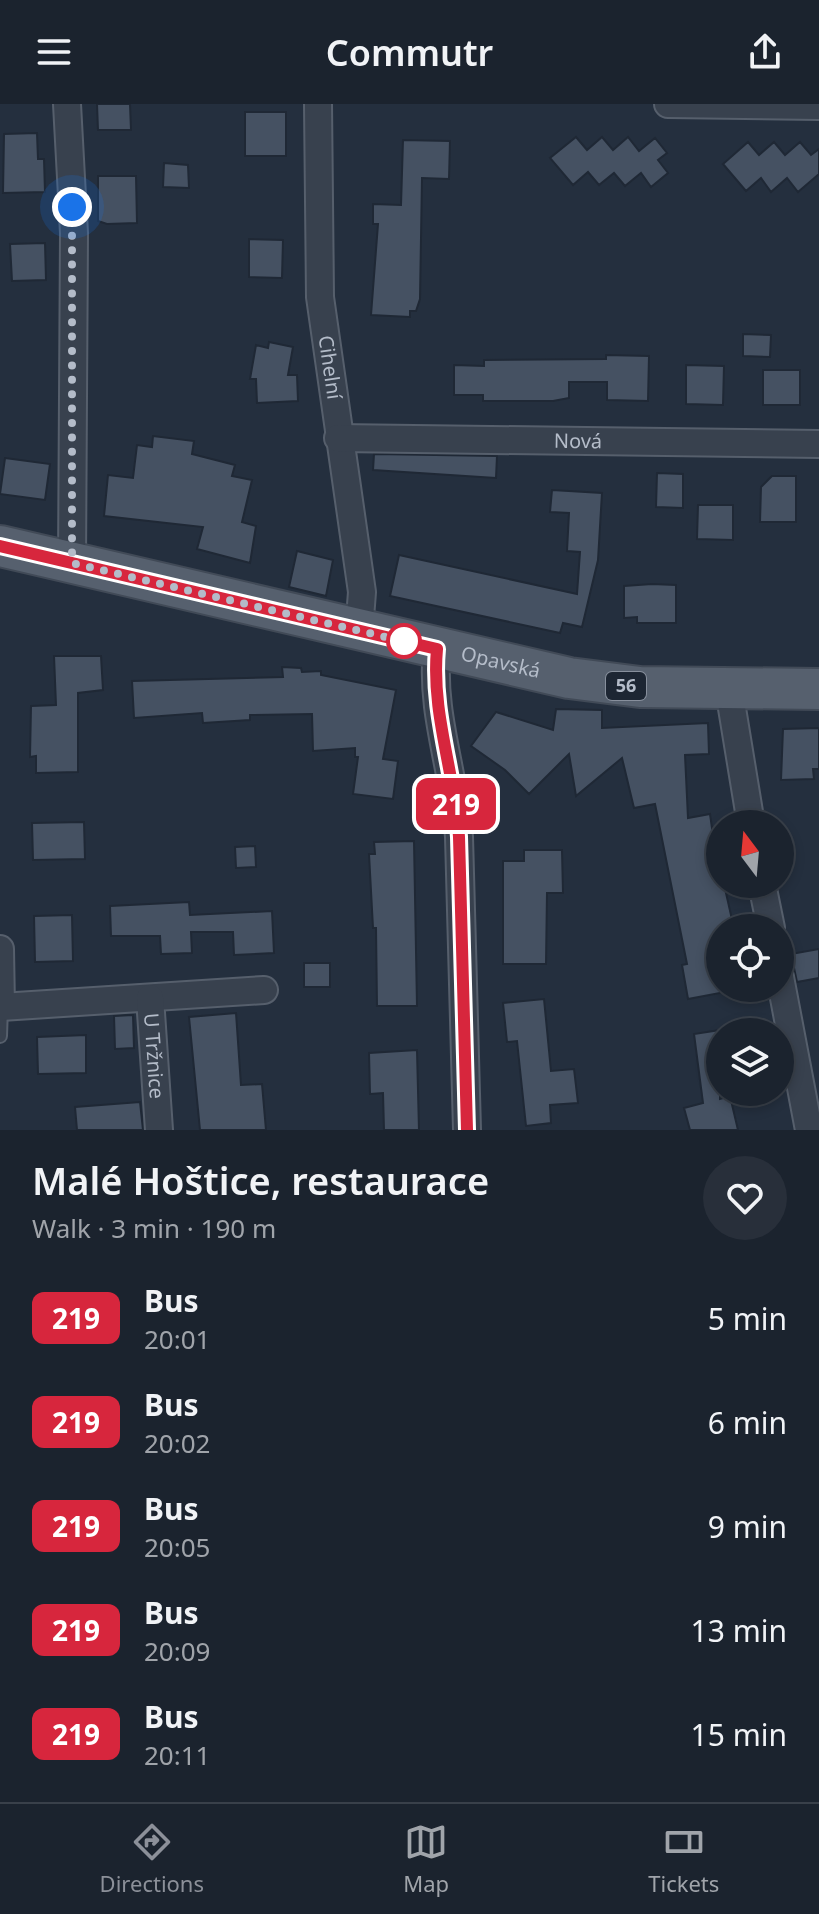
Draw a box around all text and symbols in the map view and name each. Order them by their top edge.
text: Commutr [326,28,493,77]
icon: menu [32,30,76,74]
icon: share [743,30,787,74]
your location [52,187,92,227]
street label: Cihelní [313,334,349,402]
street label: Nová [554,427,602,454]
unlabelled marker [387,624,421,658]
street label: Opavská [458,639,543,684]
road number: 56 [606,672,646,700]
line badge: 219 [410,778,502,830]
text: 219 [432,785,480,823]
north arrow [706,810,794,898]
map controls [706,810,794,1106]
button: locate [706,914,794,1002]
street label: U Tržnice [138,1012,171,1100]
button: layers [706,1018,794,1106]
text: Malé Hoštice, restaurace [32,1154,489,1206]
button: heart [703,1156,787,1240]
text: Walk · 3 min · 190 m [32,1210,276,1246]
text: Bus [144,1280,199,1321]
text: 5 min [708,1298,787,1339]
text: 219 [52,1299,100,1337]
text: 20:01 [144,1321,210,1357]
text: Bus [144,1384,199,1425]
text: 6 min [708,1402,787,1443]
text: 219 [52,1403,100,1441]
text: 20:02 [144,1425,210,1461]
text: Bus [144,1488,199,1529]
text: 9 min [708,1506,787,1547]
text: 219 [52,1507,100,1545]
text: 20:05 [144,1529,210,1565]
text: Bus [144,1592,199,1633]
text: 13 min [691,1610,787,1651]
text: 219 [52,1611,100,1649]
text: 20:09 [144,1633,210,1669]
text: Bus [144,1696,199,1737]
text: 15 min [691,1714,787,1755]
text: 219 [52,1715,100,1753]
text: 20:11 [144,1737,210,1773]
tab: Directions [100,1820,204,1898]
tab: Map [403,1820,449,1898]
tab: Tickets [648,1820,719,1898]

